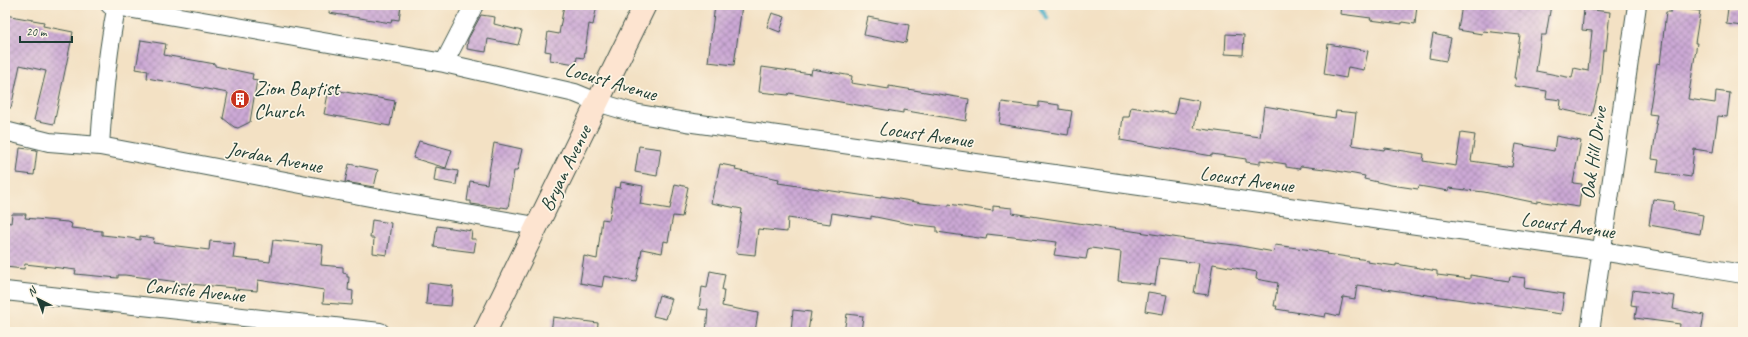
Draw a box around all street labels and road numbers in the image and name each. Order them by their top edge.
street label: Locust Avenue [562,56,661,107]
street label: Oak Hill Drive [1575,104,1613,201]
street label: Locust Avenue [877,116,976,154]
street label: Bryan Avenue [534,120,598,215]
street label: Jordan Avenue [224,136,326,179]
street label: Locust Avenue [1198,161,1297,199]
street label: Locust Avenue [1519,207,1618,245]
street label: Carlisle Avenue [144,273,248,308]

